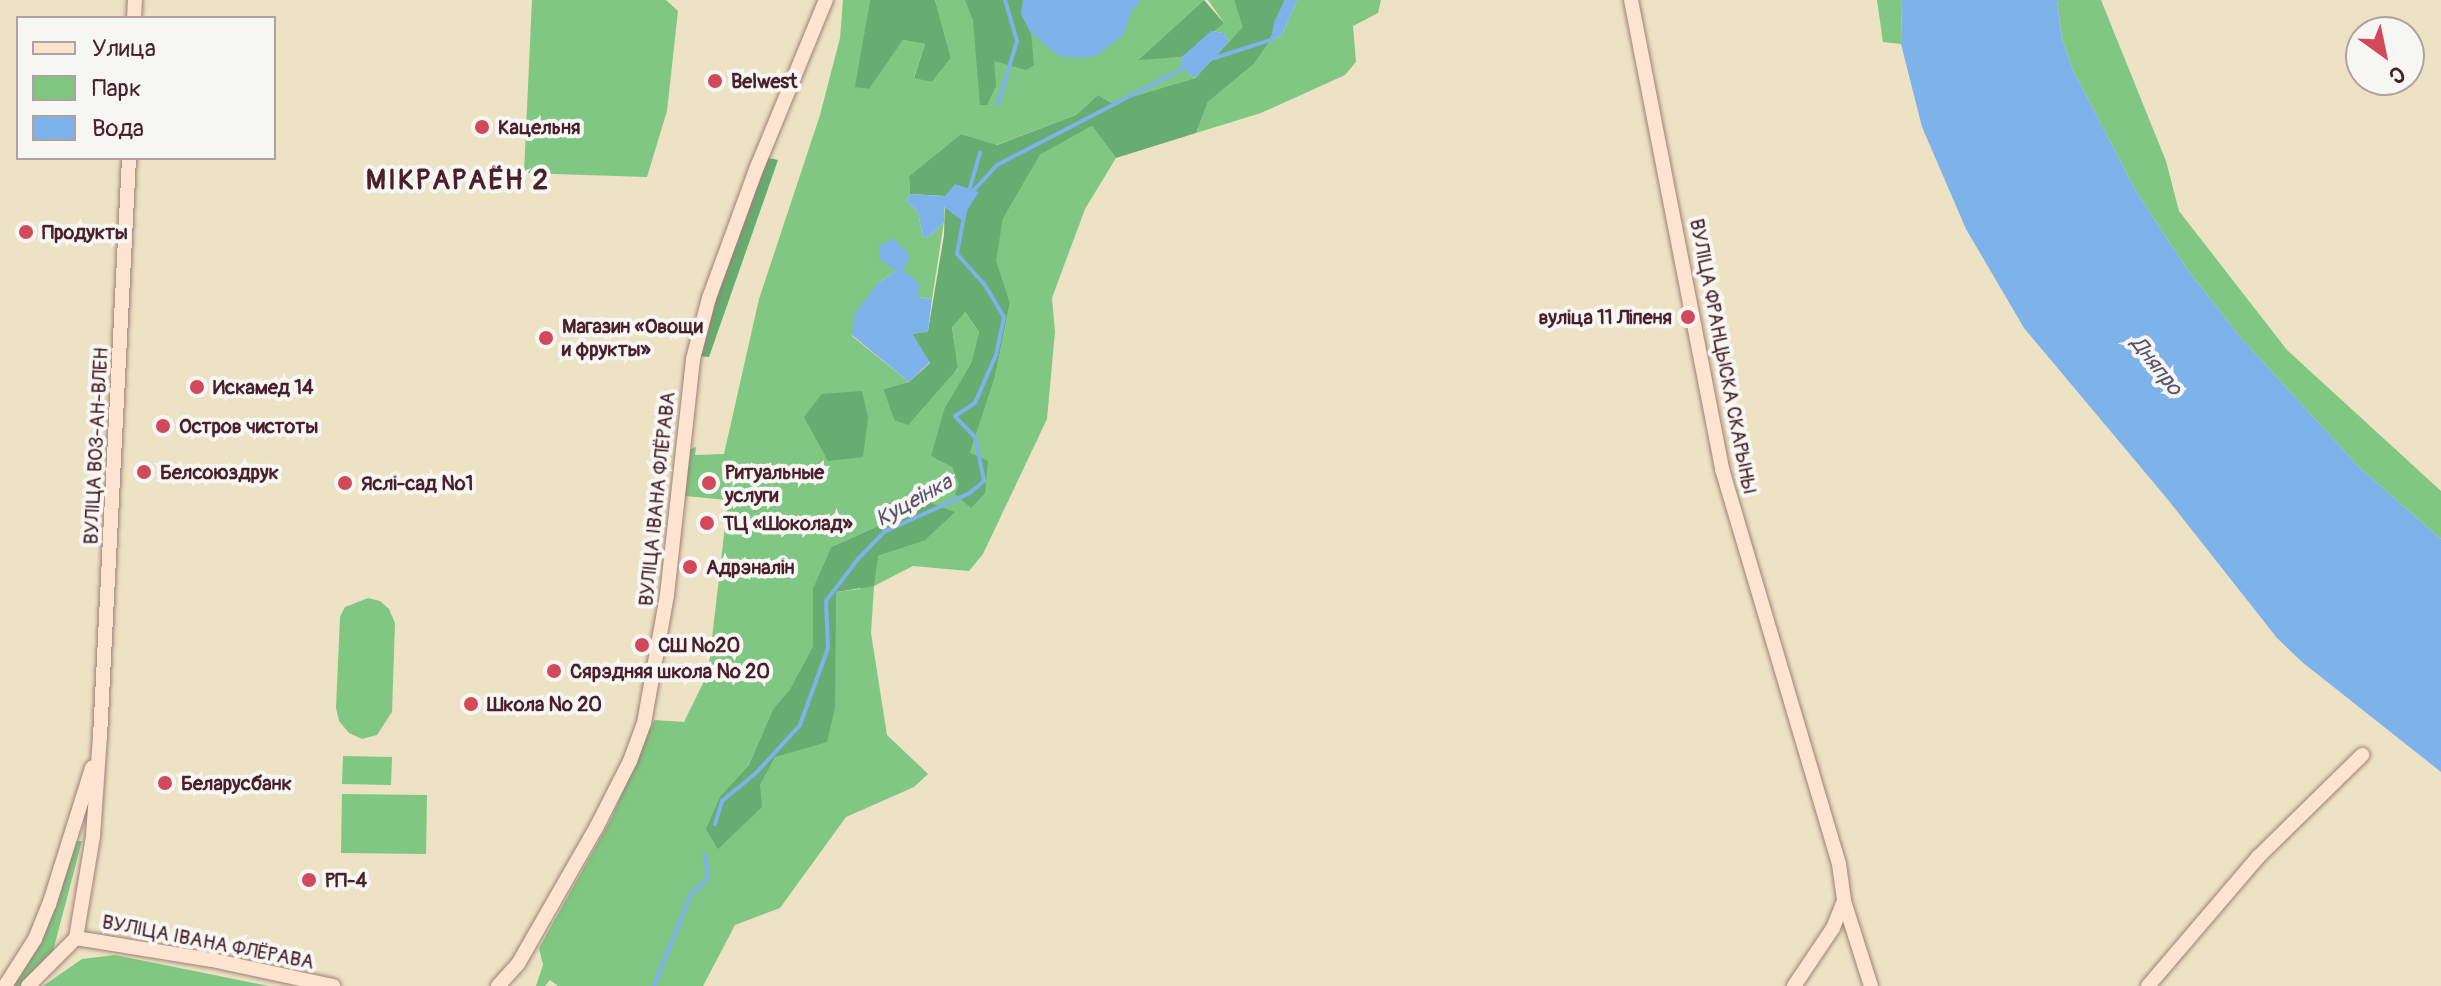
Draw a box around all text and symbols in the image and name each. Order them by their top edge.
legend [16,16,276,160]
north arrow [2345,16,2425,96]
text: Улица [92,34,156,63]
text: С [2384,59,2410,90]
place label: Belwest [731,69,797,93]
marker: Belwest [706,72,724,90]
text: Парк [92,74,141,103]
text: Вода [92,114,144,143]
place label: Кацельня [498,115,580,139]
marker: Кацельня [473,118,491,136]
district label: МІКРАРАЁН 2 [366,164,550,198]
street label: ВУЛІЦА ФРАНЦЫСКА СКАРЫНЫ [1685,217,1761,495]
place label: Продукты [42,220,128,244]
marker: Продукты [17,223,35,241]
place label: вуліца 11 Ліпеня [1538,305,1672,329]
marker: вуліца 11 Ліпеня [1679,308,1697,326]
place label: Магазин «Овощи и фрукты» [562,314,703,361]
marker: Магазин «Овощи и фрукты» [537,329,555,347]
water label: Дняпро [2125,331,2187,401]
street label: ВУЛІЦА ВОЗ-АН-ВЛЕН [79,347,113,545]
place label: Искамед 14 [213,375,314,399]
marker: Искамед 14 [188,378,206,396]
street label: ВУЛІЦА ІВАНА ФЛЁРАВА [634,391,680,607]
place label: Остров чистоты [179,414,318,438]
marker: Остров чистоты [154,417,172,435]
place label: Белсоюздрук [160,460,279,484]
place label: Ритуальные услуги [725,460,824,507]
marker: Белсоюздрук [135,463,153,481]
water label: Куцеінка [871,469,957,533]
place label: Яслі-сад №1 [361,471,473,495]
marker: Яслі-сад №1 [336,474,354,492]
marker: Ритуальные услуги [700,474,718,492]
place label: ТЦ «Шоколад» [723,511,853,535]
marker: ТЦ «Шоколад» [698,514,716,532]
place label: Адрэналін [706,555,794,579]
marker: Адрэналін [681,558,699,576]
place label: СШ №20 [658,633,740,657]
marker: СШ №20 [633,636,651,654]
place label: Сярэдняя школа № 20 [570,659,770,683]
marker: Сярэдняя школа № 20 [545,662,563,680]
place label: Школа № 20 [487,692,602,716]
marker: Школа № 20 [462,695,480,713]
place label: Беларусбанк [181,771,292,795]
marker: Беларусбанк [156,774,174,792]
place label: РП-4 [325,868,367,892]
marker: РП-4 [300,871,318,889]
street label: ВУЛІЦА ІВАНА ФЛЁРАВА [100,910,316,974]

